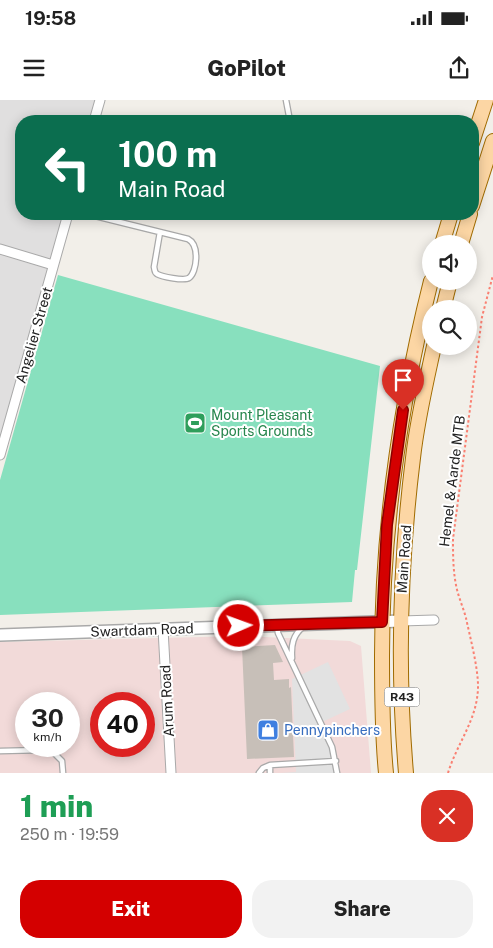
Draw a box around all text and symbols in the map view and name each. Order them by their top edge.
text: 19:58 [25,7,76,29]
icon: menu [20,54,48,82]
icon: share [445,54,473,82]
text: GoPilot [207,55,286,81]
text: 100 m [118,134,217,175]
icon: left [35,135,100,200]
text: Main Road [118,176,225,202]
map controls [422,235,477,355]
button: sound [422,235,477,290]
street label: Angelier Street [13,285,55,385]
button: search [422,300,477,355]
pin [382,359,424,410]
icon: arrive [389,366,417,394]
place label: Mount Pleasant Sports Grounds [211,407,313,439]
sports icon: Mount Pleasant Sports Grounds [183,411,207,435]
street label: Hemel & Aarde MTB [436,414,468,548]
street label: Main Road [394,524,414,594]
position arrow [212,599,264,651]
street label: Swartdam Road [90,620,194,640]
street label: Arum Road [157,664,177,738]
road number: R43 [384,688,420,706]
speed limit sign: 40 [90,692,155,757]
text: 30 [31,703,64,733]
shop icon: Pennypinchers [256,718,280,742]
place label: Pennypinchers [284,722,380,738]
text: km/h [33,730,62,744]
text: 1 min [20,788,93,824]
button: close [421,790,473,842]
text: 250 m · 19:59 [20,825,119,844]
button: Exit [20,880,242,938]
button: Share [252,880,473,938]

